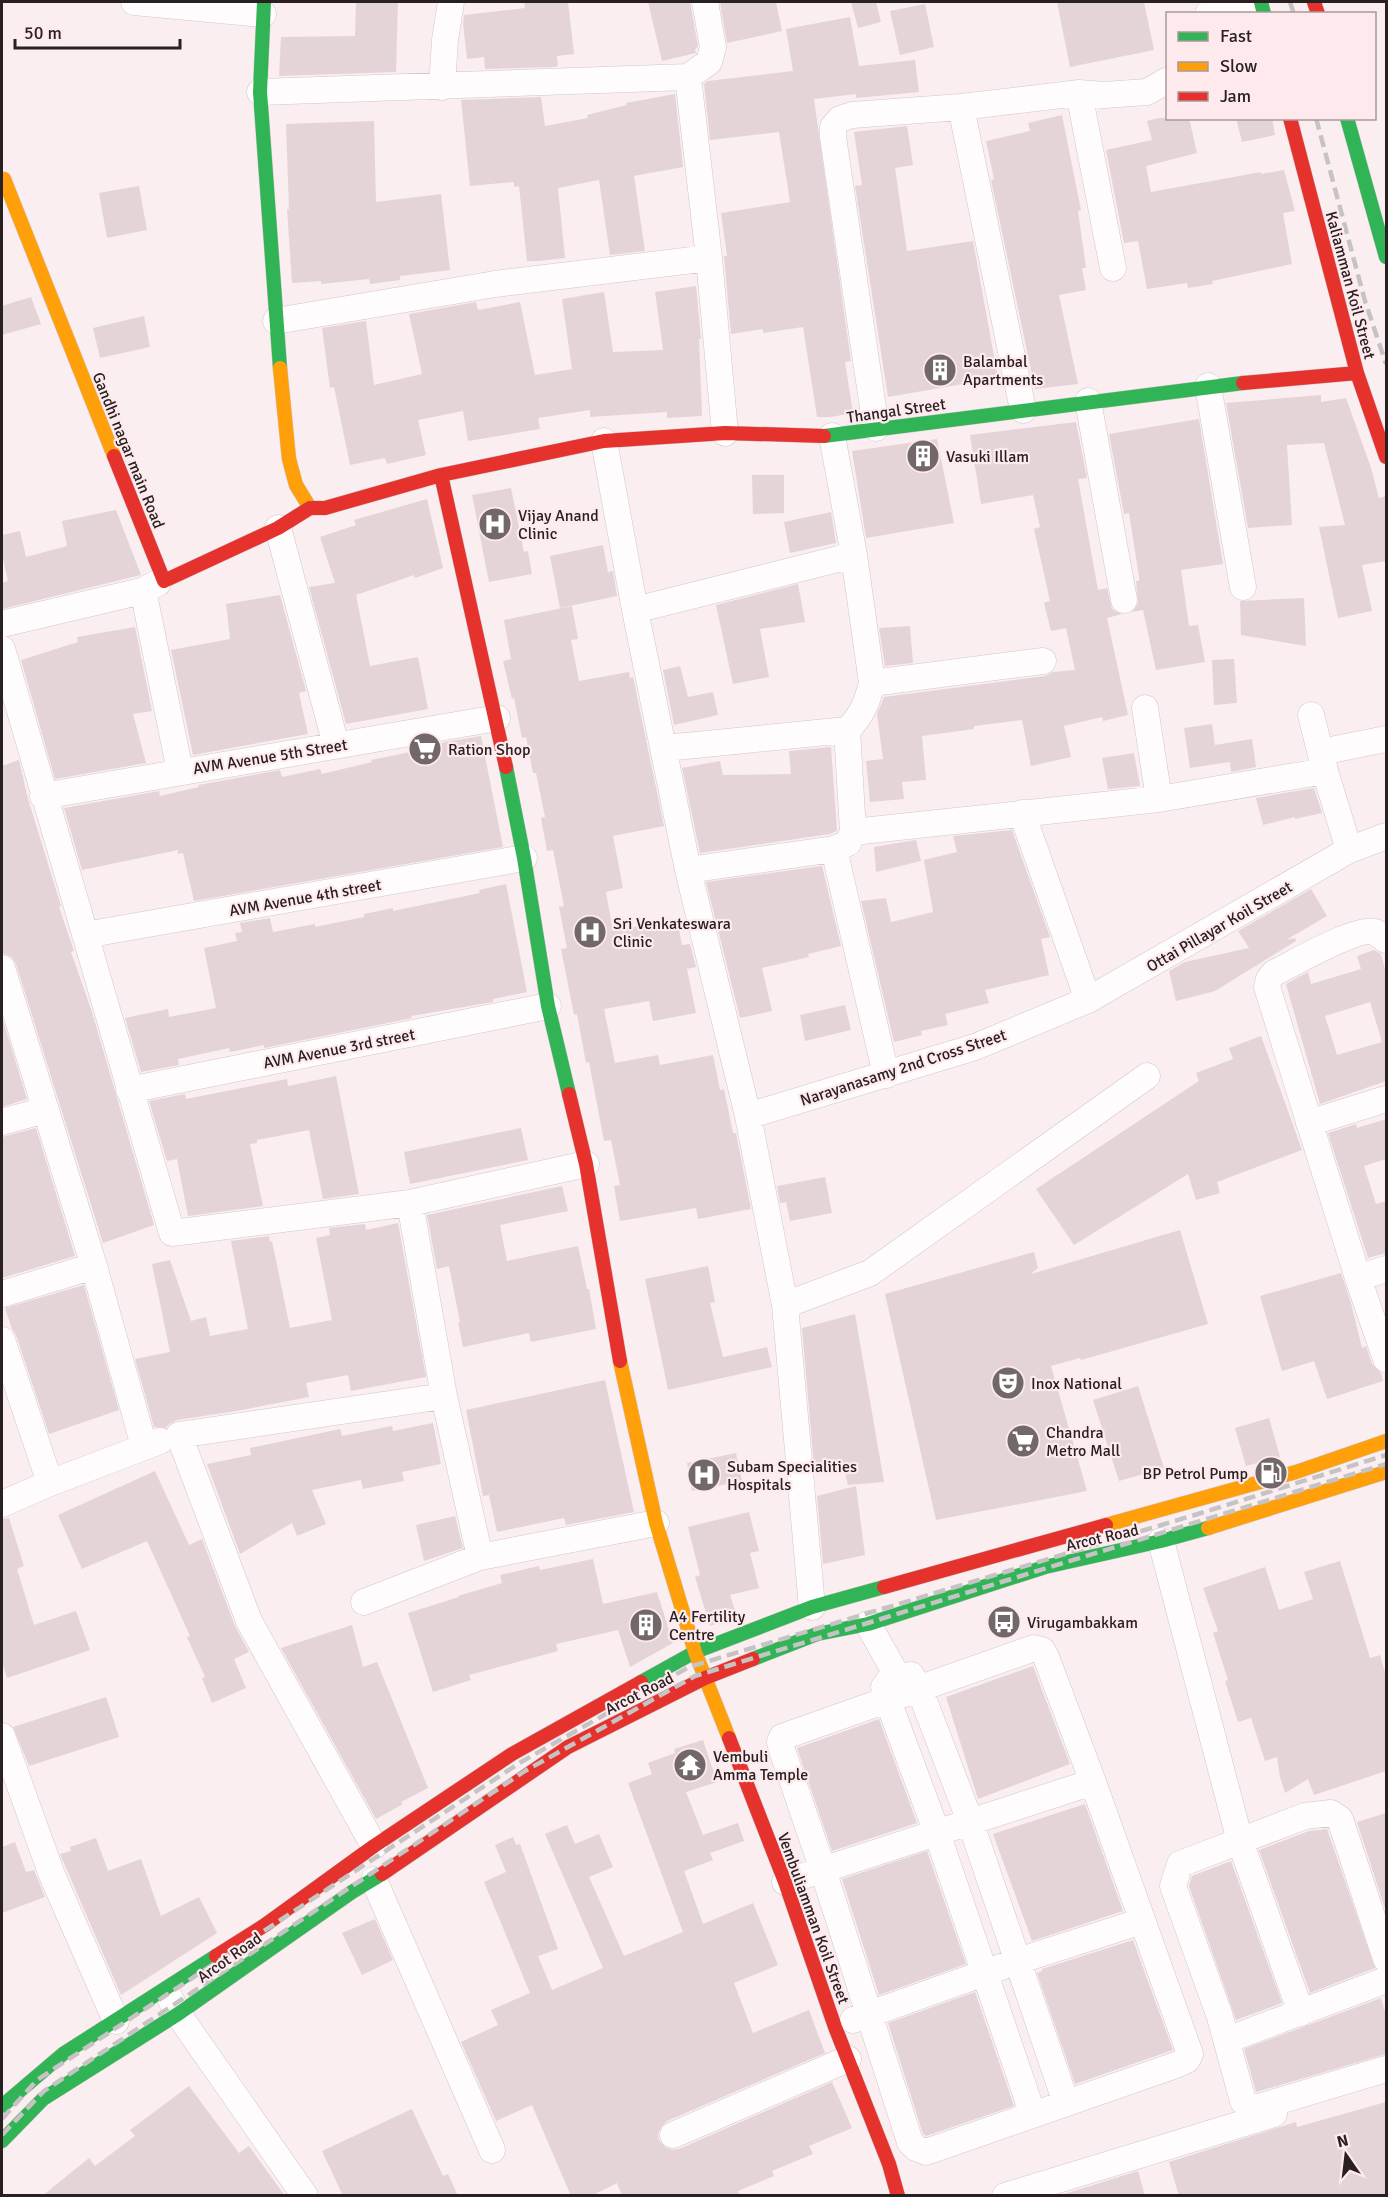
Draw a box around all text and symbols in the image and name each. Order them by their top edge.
scale bar [15,12,180,50]
legend [1166,12,1376,120]
text: 50 m [24,22,62,44]
text: Fast [1220,25,1252,47]
text: Slow [1220,55,1257,77]
text: Jam [1220,85,1251,107]
street label: Kaliamman Koil Street [1321,209,1380,362]
building icon: Balambal Apartments [922,352,958,388]
place label: Balambal Apartments [963,352,1043,390]
street label: Gandhi nagar main Road [88,369,169,531]
street label: Thangal Street [845,394,947,428]
building icon: Vasuki Illam [905,438,941,474]
place label: Vasuki Illam [946,447,1029,467]
hospital icon: Vijay Anand Clinic [477,506,513,542]
place label: Vijay Anand Clinic [518,506,599,544]
supermarket icon: Ration Shop [407,731,443,767]
street label: AVM Avenue 5th Street [192,735,349,779]
place label: Ration Shop [448,740,530,760]
street label: AVM Avenue 4th street [228,875,383,921]
street label: Ottai Pillayar Koil Street [1143,877,1296,977]
hospital icon: Sri Venkateswara Clinic [572,914,608,950]
place label: Sri Venkateswara Clinic [613,914,731,952]
street label: AVM Avenue 3rd street [262,1024,417,1073]
street label: Narayanasamy 2nd Cross Street [798,1025,1009,1111]
theatre icon: Inox National [990,1365,1026,1401]
place label: Inox National [1031,1374,1122,1394]
supermarket icon: Chandra Metro Mall [1005,1423,1041,1459]
place label: Chandra Metro Mall [1046,1423,1121,1461]
fuel station icon: BP Petrol Pump [1253,1455,1289,1491]
hospital icon: Subam Specialities Hospitals [686,1457,722,1493]
place label: Subam Specialities Hospitals [727,1457,857,1495]
place label: BP Petrol Pump [1143,1464,1248,1484]
street label: Arcot Road [1064,1520,1141,1556]
bus stop icon: Virugambakkam [986,1604,1022,1640]
building icon: A4 Fertility Centre [628,1607,664,1643]
place label: A4 Fertility Centre [669,1607,746,1645]
place label: Virugambakkam [1027,1613,1138,1633]
street label: Arcot Road [602,1668,677,1720]
temple icon: Vembuli Amma Temple [672,1747,708,1783]
place label: Vembuli Amma Temple [713,1747,808,1785]
street label: Vembuliamman Koil Street [773,1830,854,2007]
street label: Arcot Road [193,1928,266,1987]
north arrow [1316,2125,1376,2185]
text: N [1335,2130,1350,2152]

